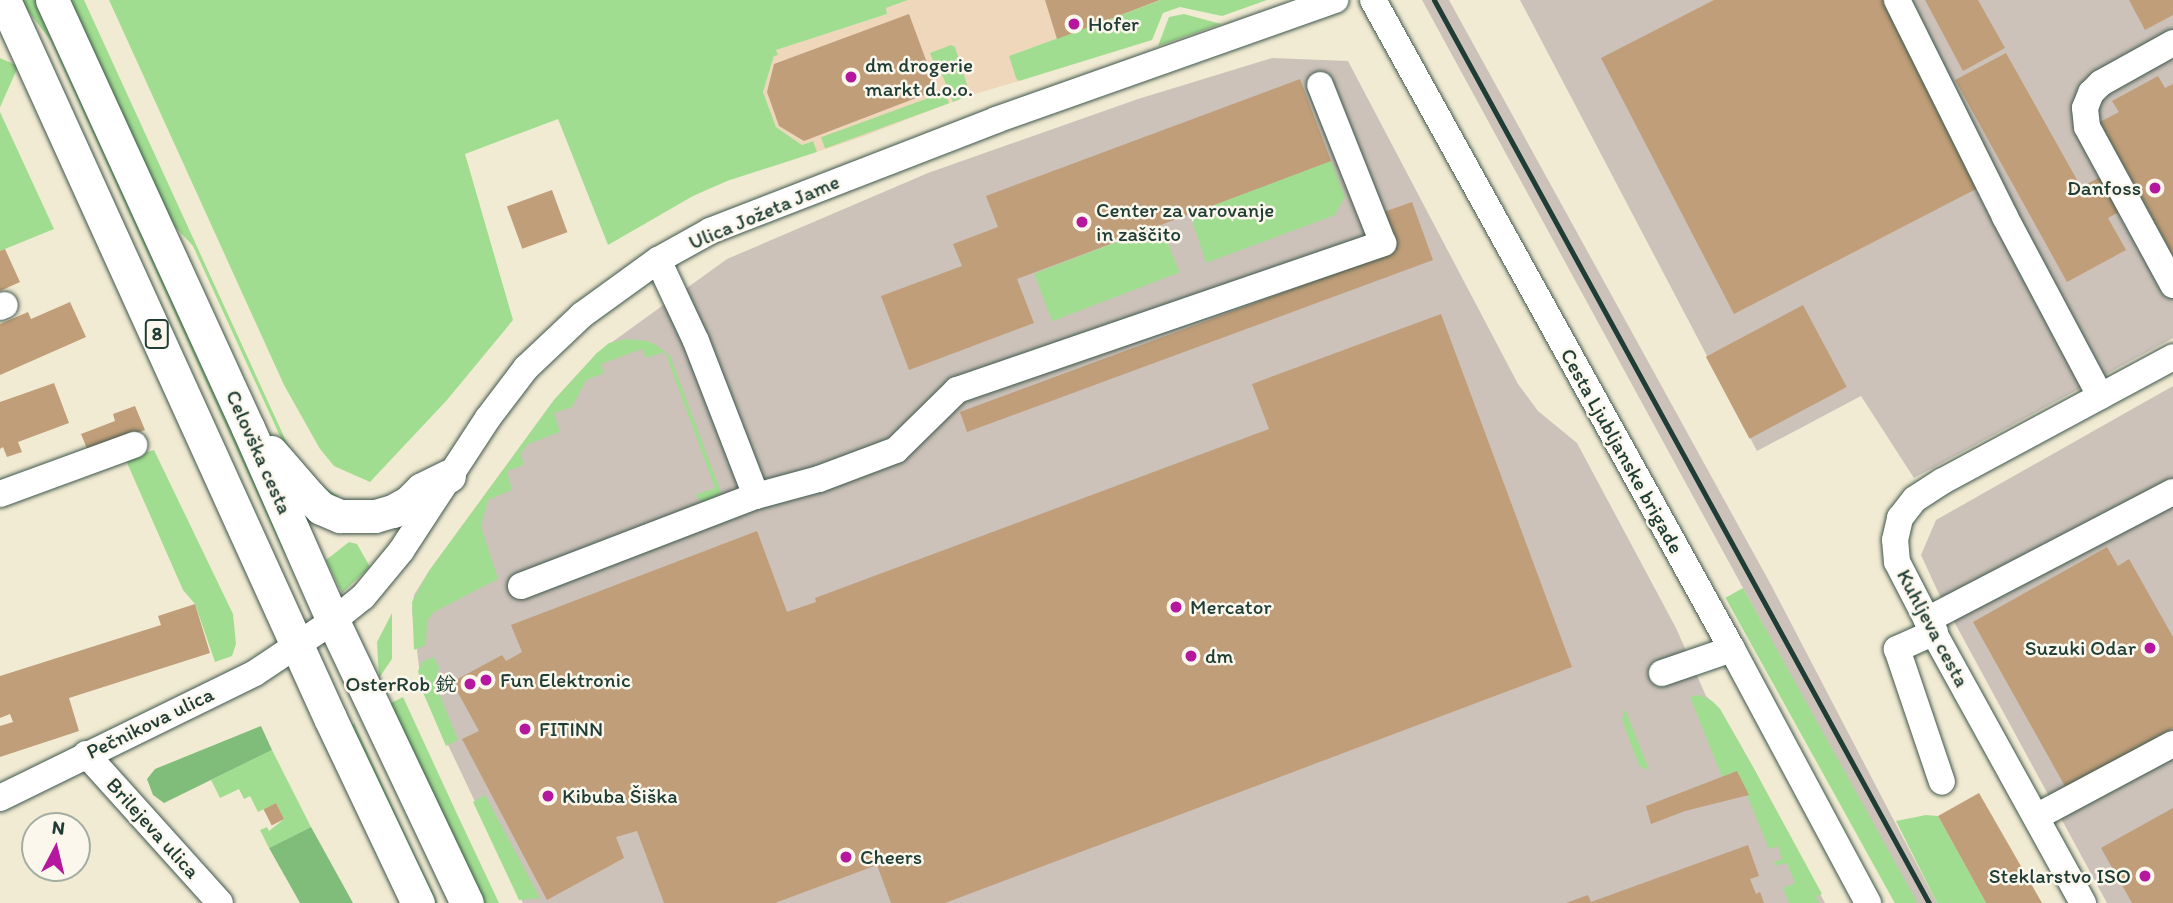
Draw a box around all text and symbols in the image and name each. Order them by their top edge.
place label: Hofer [1088,11,1139,37]
marker: Hofer [1066,16,1082,32]
place label: dm drogerie markt d.o.o. [865,52,974,102]
marker: dm drogerie markt d.o.o. [843,69,859,85]
street label: Ulica Jožeta Jame [685,169,843,255]
place label: Danfoss [2067,175,2141,201]
marker: Danfoss [2147,180,2163,196]
place label: Center za varovanje in zaščito [1096,197,1275,247]
marker: Center za varovanje in zaščito [1074,214,1090,230]
road number: 8 [145,318,169,350]
street label: Cesta Ljubljanske brigade [1555,345,1689,557]
street label: Celovška cesta [220,386,298,518]
street label: Kuhljeva cesta [1891,565,1975,691]
place label: Mercator [1190,594,1272,620]
marker: Mercator [1168,599,1184,615]
place label: Suzuki Odar [2025,635,2136,661]
marker: Suzuki Odar [2142,640,2158,656]
place label: dm [1205,643,1233,669]
marker: dm [1183,648,1199,664]
place label: Fun Elektronic [500,667,630,693]
place label: OsterRob 銳 [345,671,456,697]
marker: Fun Elektronic [478,672,494,688]
marker: OsterRob 銳 [462,676,478,692]
street label: Pečnikova ulica [82,681,218,765]
place label: FITINN [539,716,603,742]
marker: FITINN [517,721,533,737]
street label: Brilejeva ulica [101,772,205,884]
place label: Kibuba Šiška [562,783,677,809]
marker: Kibuba Šiška [540,788,556,804]
north arrow [21,812,91,882]
text: N [51,815,66,840]
place label: Cheers [860,844,922,870]
marker: Cheers [838,849,854,865]
place label: Steklarstvo ISO [1989,863,2131,889]
marker: Steklarstvo ISO [2137,868,2153,884]

